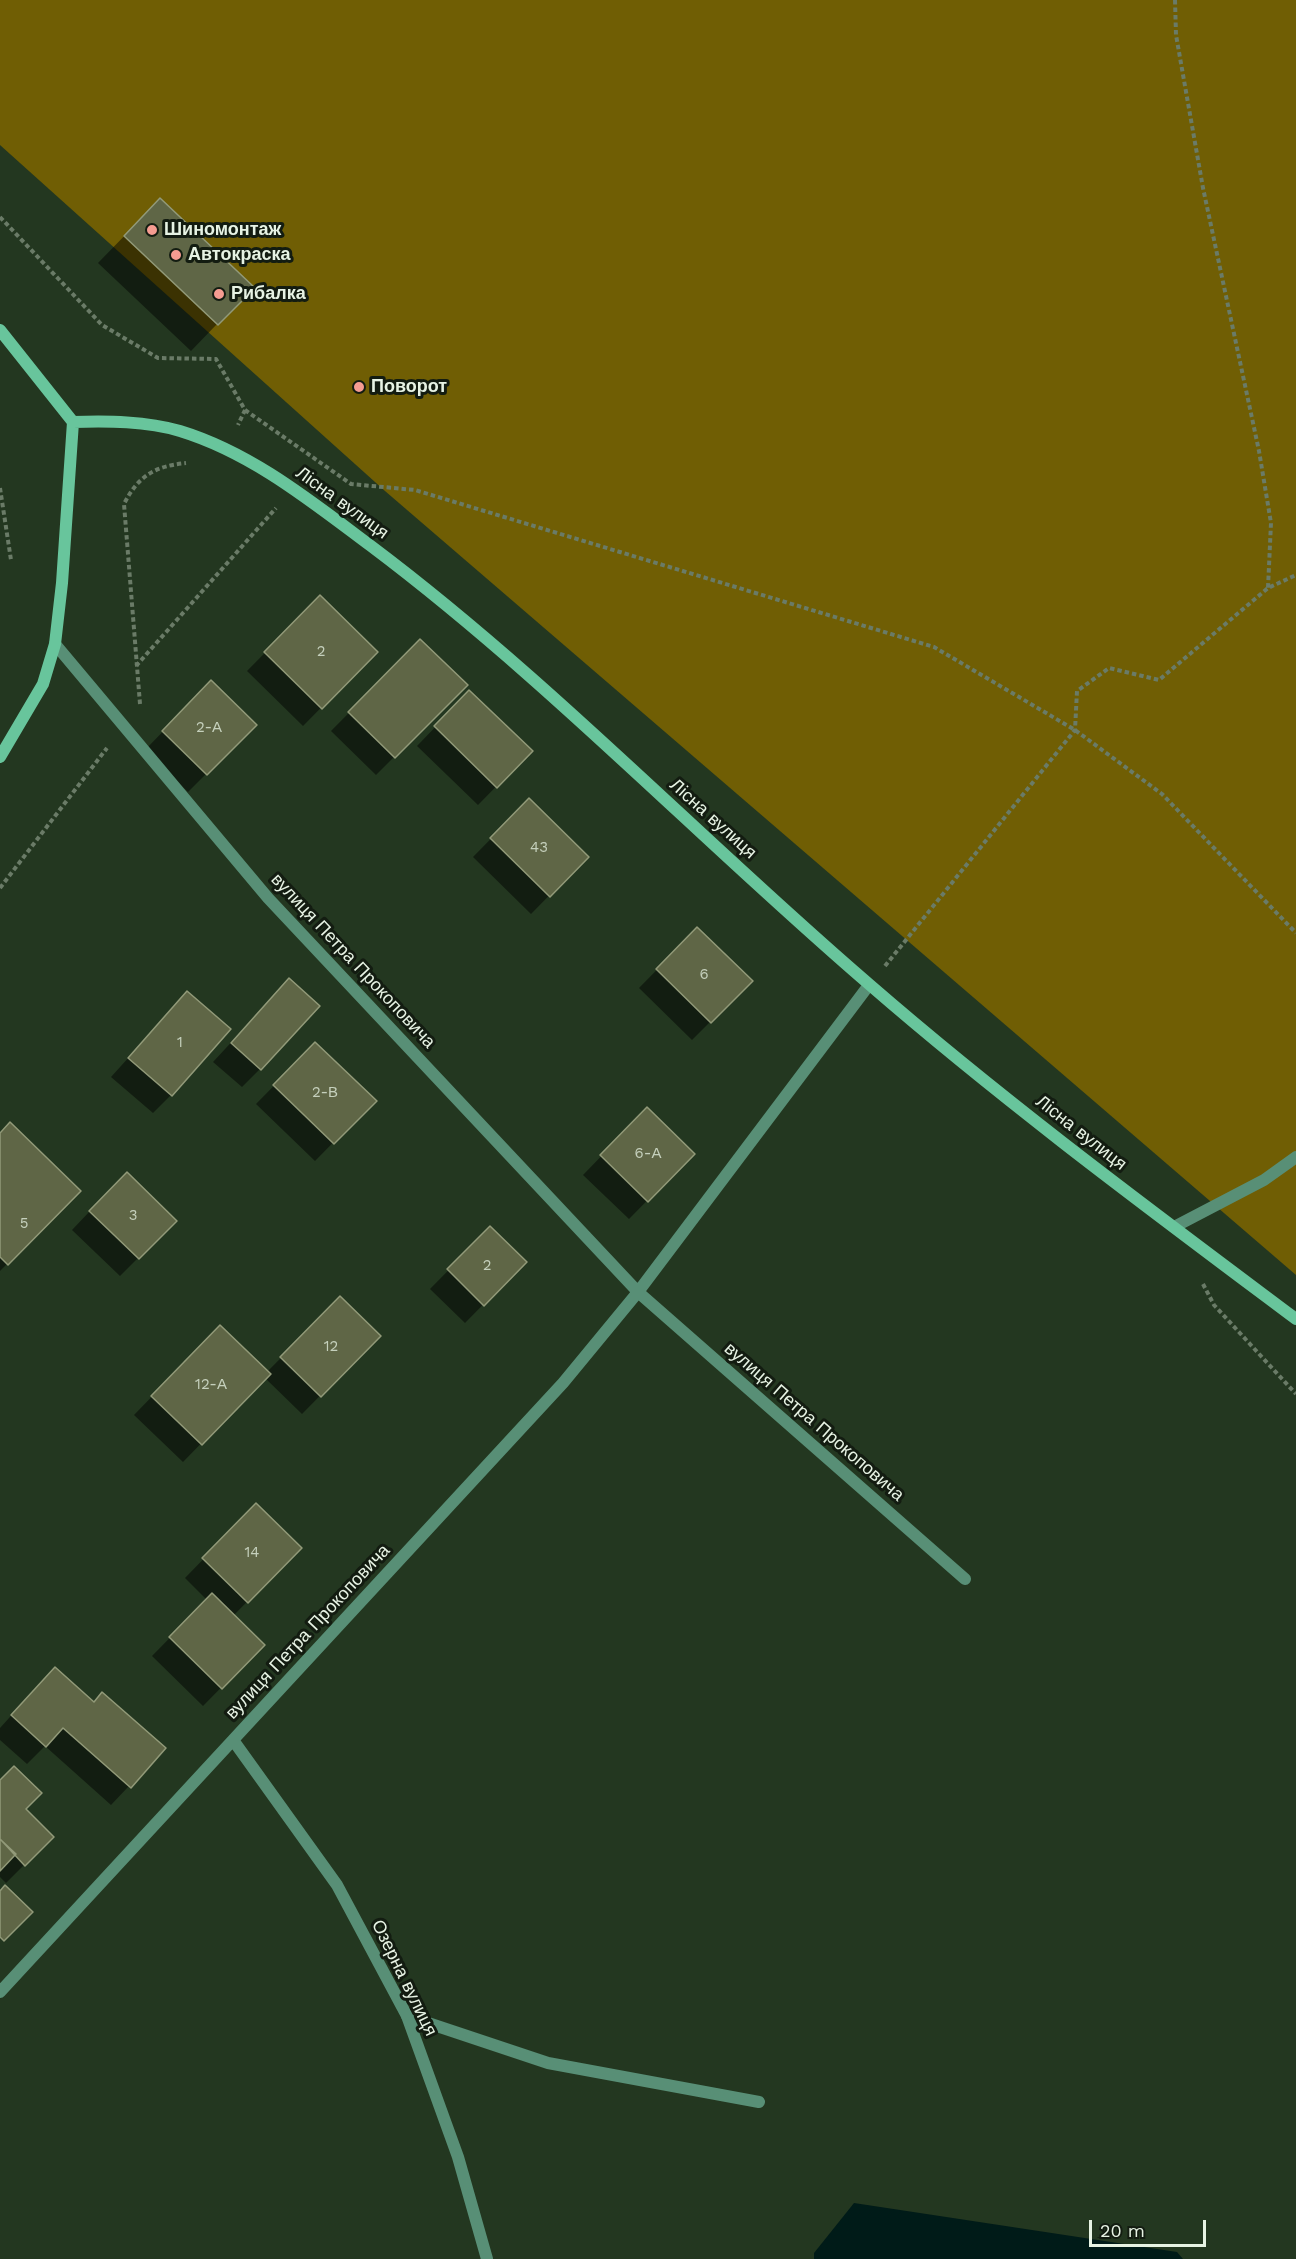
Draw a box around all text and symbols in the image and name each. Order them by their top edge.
place label: Шиномонтаж [164,219,281,241]
marker: Шиномонтаж [145,223,159,237]
place label: Автокраска [188,244,290,266]
marker: Автокраска [169,248,183,262]
place label: Рибалка [231,283,306,305]
marker: Рибалка [212,287,226,301]
place label: Поворот [371,376,447,398]
marker: Поворот [352,380,366,394]
street label: Лісна вулиця [291,462,393,544]
house number: 2 [317,643,325,661]
house number: 2-А [196,719,222,737]
street label: Лісна вулиця [665,774,761,864]
house number: 43 [530,839,548,857]
street label: вулиця Петра Прокоповича [266,869,440,1053]
house number: 6 [699,966,709,984]
house number: 1 [177,1034,183,1052]
house number: 2-В [312,1084,338,1102]
street label: Лісна вулиця [1031,1091,1131,1175]
house number: 6-А [635,1145,661,1163]
house number: 3 [129,1207,137,1225]
house number: 5 [20,1215,28,1233]
house number: 2 [483,1257,491,1275]
house number: 12 [324,1338,338,1356]
street label: вулиця Петра Прокоповича [720,1338,908,1506]
house number: 12-А [195,1376,227,1394]
street label: вулиця Петра Прокоповича [221,1540,395,1724]
house number: 14 [244,1544,260,1562]
street label: Озерна вулиця [367,1916,441,2040]
scale bar [1092,2208,1209,2246]
text: 20 m [1100,2220,1145,2241]

